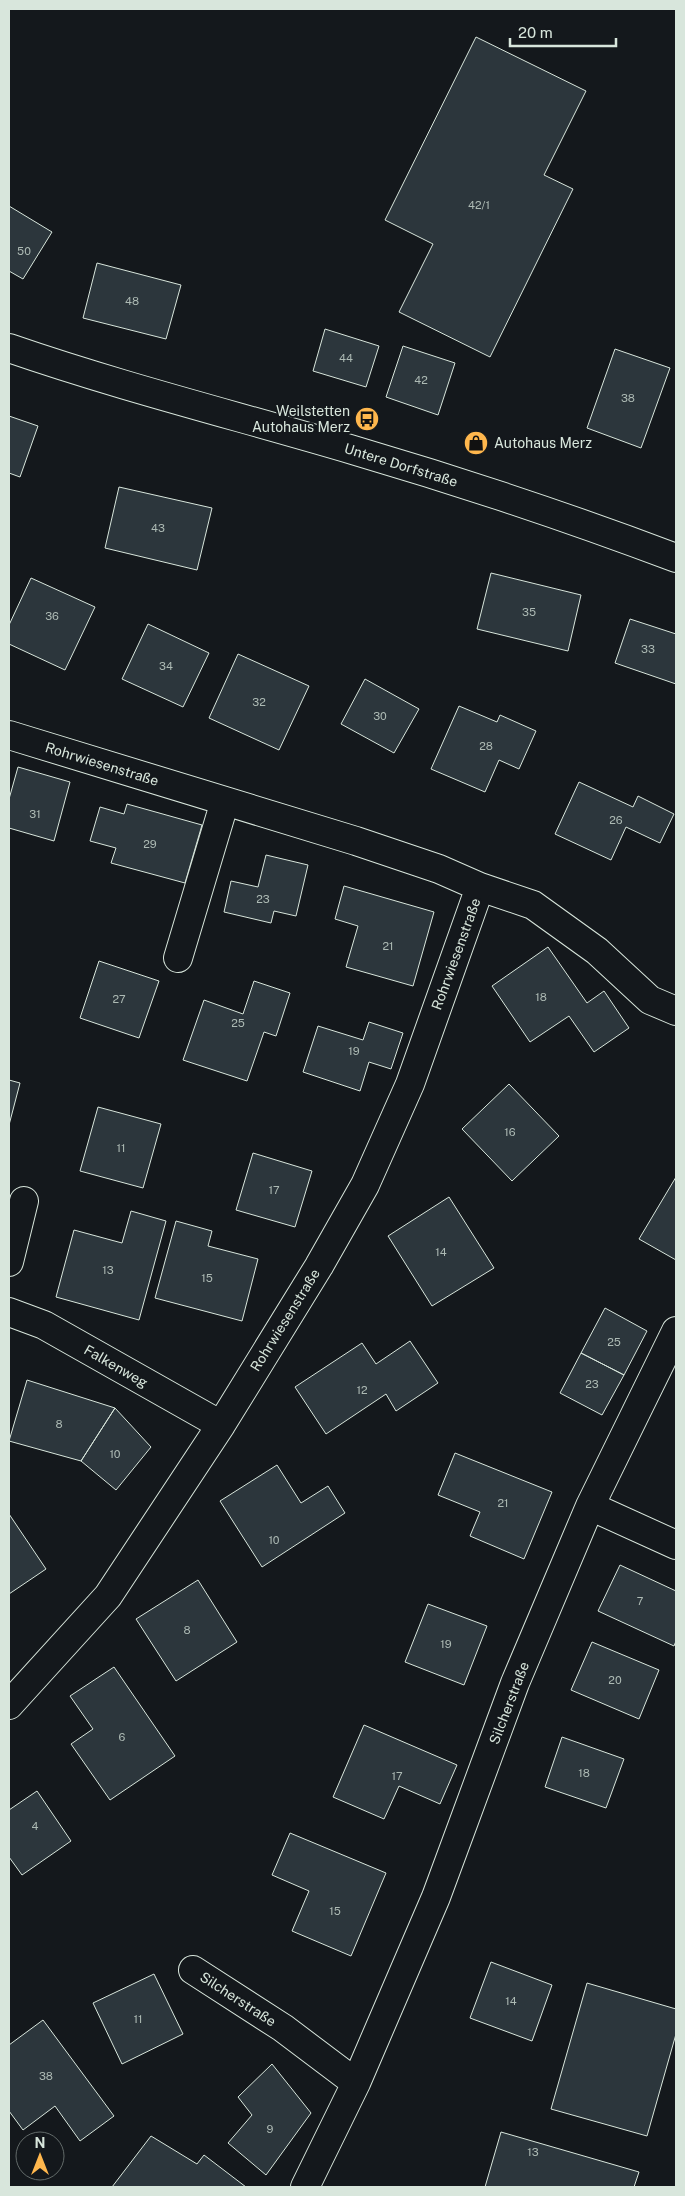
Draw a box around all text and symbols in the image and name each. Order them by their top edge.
scale bar [510,15,616,47]
text: 20 m [518,24,553,41]
house number: 42/1 [468,199,490,211]
house number: 50 [17,245,31,257]
house number: 48 [125,295,139,307]
house number: 44 [339,352,353,364]
house number: 42 [414,374,428,386]
house number: 38 [621,392,635,404]
place label: Weilstetten Autohaus Merz [252,403,350,435]
bus stop icon: Weilstetten Autohaus Merz [354,406,380,432]
shop icon: Autohaus Merz [463,430,489,456]
place label: Autohaus Merz [494,435,592,451]
street label: Untere Dorfstraße [342,440,460,490]
house number: 43 [151,522,165,534]
house number: 35 [522,606,536,618]
house number: 36 [45,610,59,622]
house number: 33 [641,643,655,655]
house number: 34 [159,660,173,672]
house number: 32 [252,696,266,708]
house number: 30 [373,710,387,722]
street label: Rohrwiesenstraße [43,739,161,789]
house number: 28 [479,740,493,752]
house number: 31 [29,808,41,820]
house number: 26 [609,814,623,826]
house number: 29 [143,838,157,850]
house number: 23 [256,893,270,905]
street label: Rohrwiesenstraße [428,896,484,1012]
house number: 21 [382,940,394,952]
house number: 18 [535,991,547,1003]
house number: 27 [112,993,126,1005]
house number: 25 [231,1017,245,1029]
house number: 19 [348,1045,360,1057]
house number: 16 [504,1126,516,1138]
house number: 11 [117,1142,125,1154]
house number: 17 [268,1184,280,1196]
house number: 14 [435,1246,447,1258]
house number: 13 [102,1264,114,1276]
street label: Rohrwiesenstraße [247,1266,323,1374]
house number: 15 [201,1272,213,1284]
house number: 25 [607,1336,621,1348]
street label: Falkenweg [81,1341,151,1391]
house number: 23 [585,1378,599,1390]
house number: 12 [356,1384,368,1396]
house number: 8 [55,1418,63,1430]
house number: 10 [109,1448,121,1460]
house number: 21 [497,1497,509,1509]
house number: 10 [268,1534,280,1546]
house number: 7 [637,1595,644,1607]
house number: 8 [183,1624,191,1636]
house number: 19 [440,1638,452,1650]
street label: Silcherstraße [486,1659,532,1747]
house number: 20 [608,1674,622,1686]
house number: 6 [119,1731,126,1743]
house number: 18 [578,1767,590,1779]
house number: 17 [391,1770,403,1782]
house number: 4 [32,1820,39,1832]
house number: 15 [329,1905,341,1917]
street label: Silcherstraße [197,1969,279,2030]
house number: 14 [505,1995,517,2007]
house number: 11 [134,2013,142,2025]
house number: 38 [39,2070,53,2082]
house number: 9 [267,2123,274,2135]
north arrow [15,2131,65,2181]
text: N [35,2135,45,2151]
house number: 13 [527,2146,539,2158]

